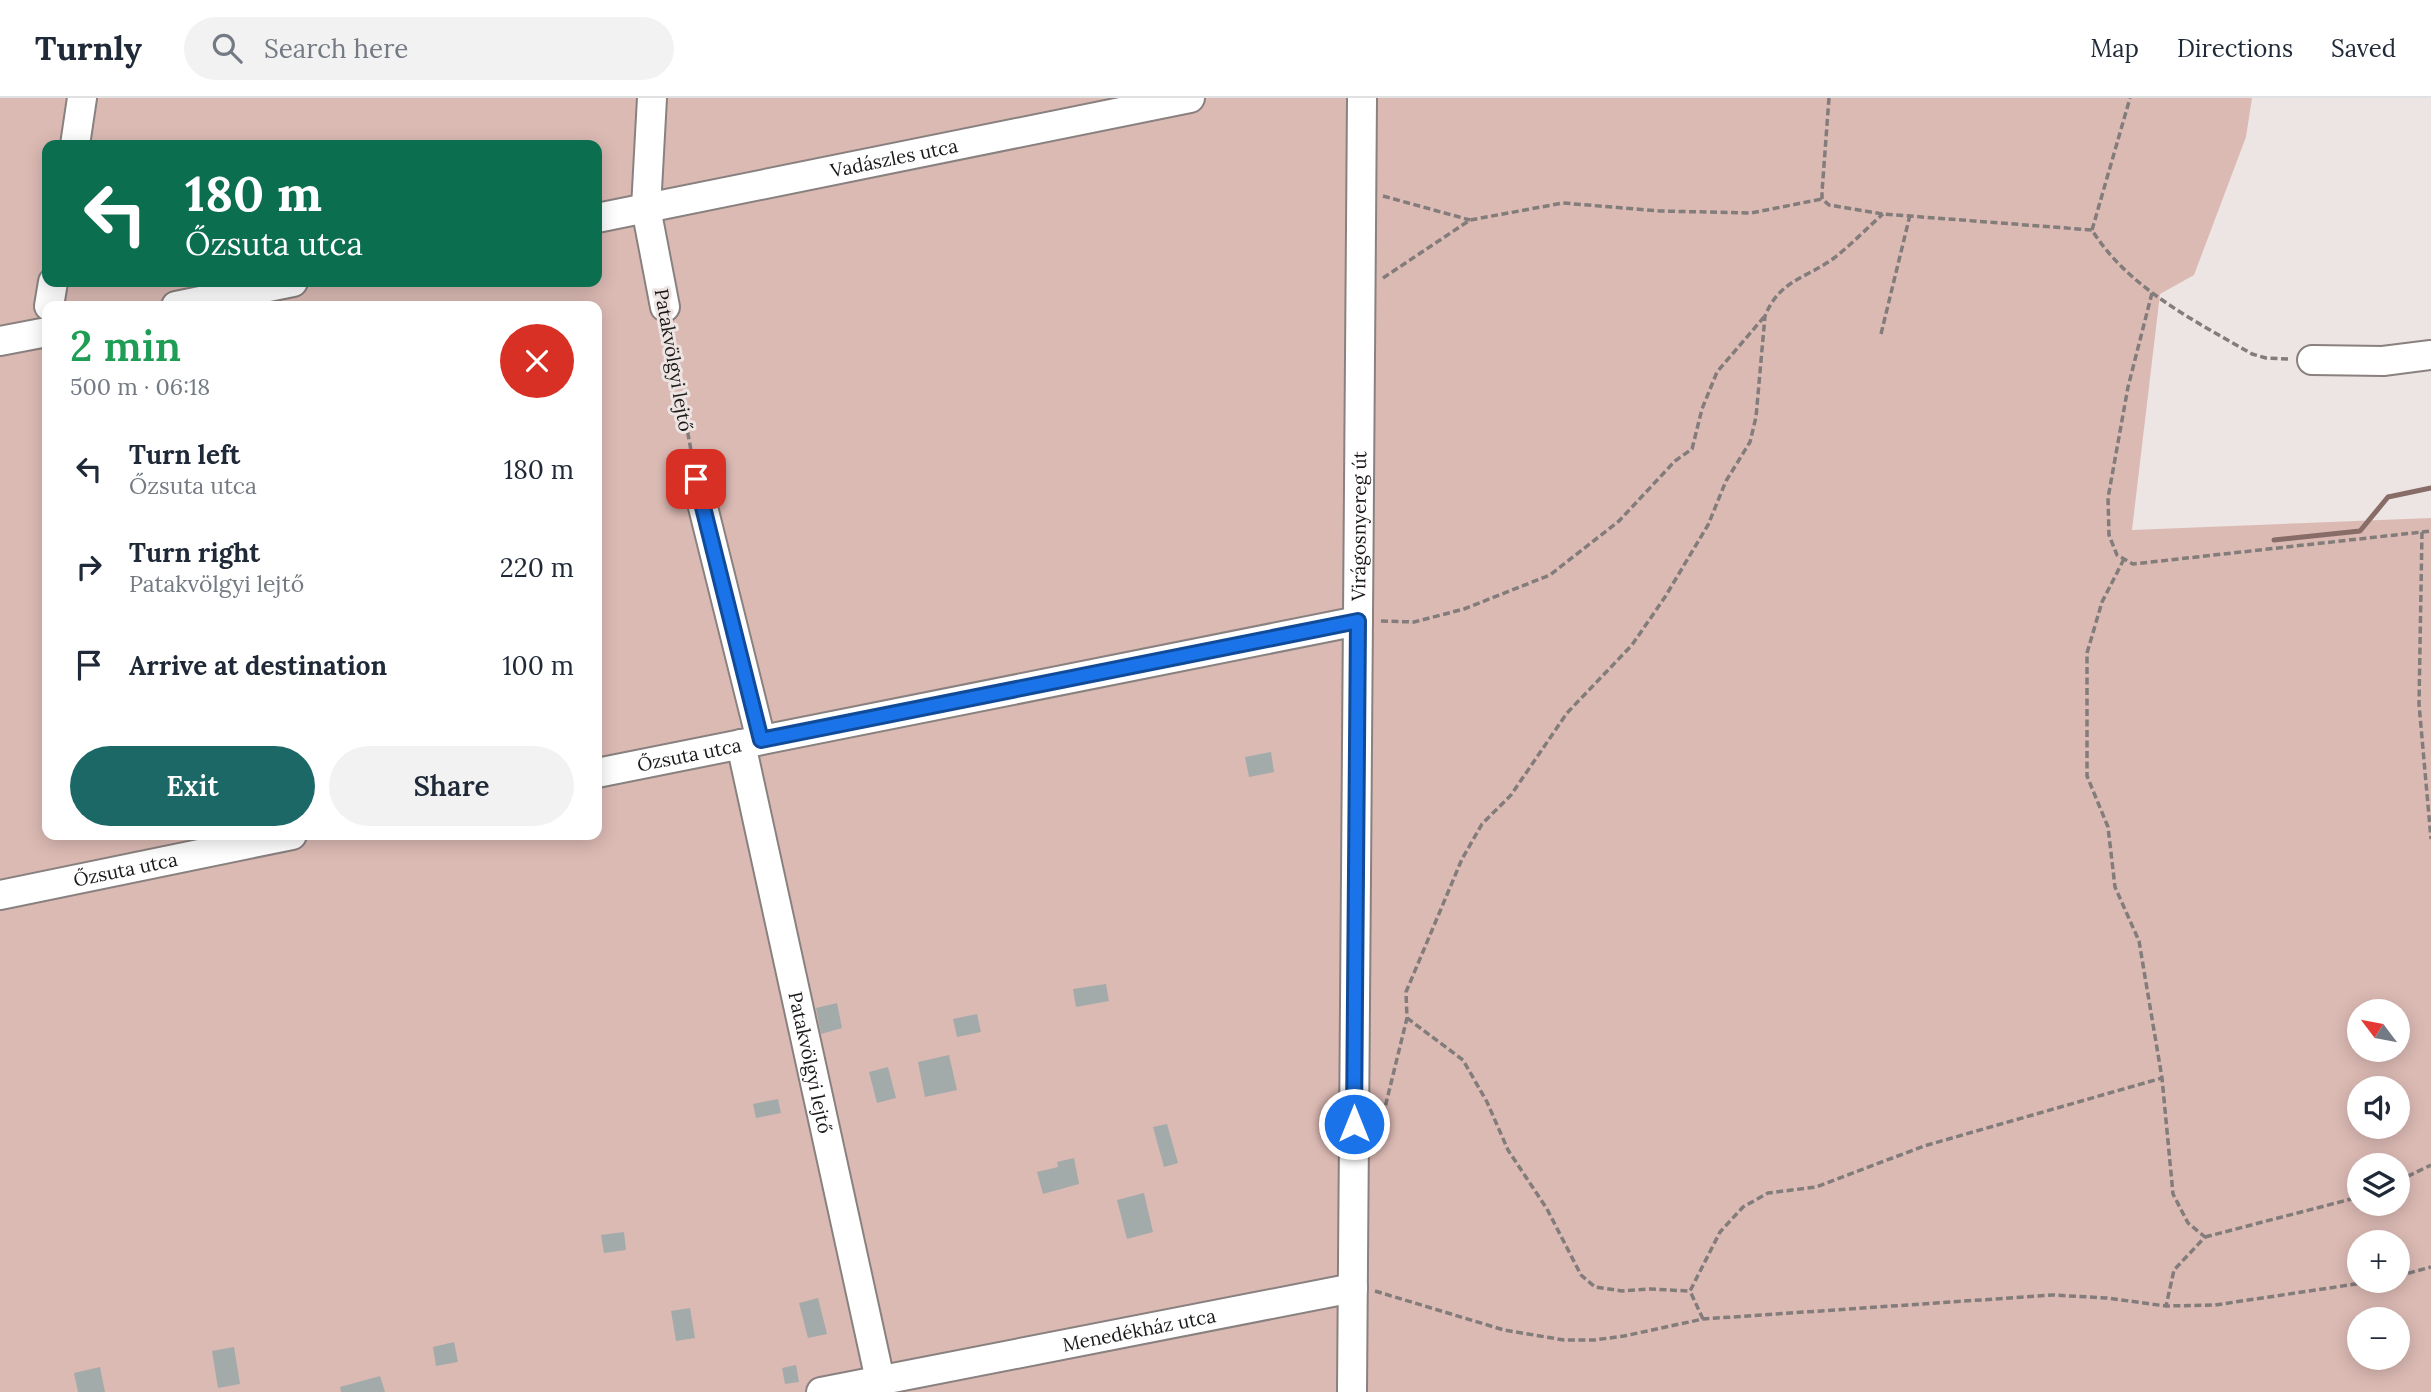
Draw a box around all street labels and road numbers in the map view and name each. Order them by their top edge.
street label: Vadászles utca [827,133,960,183]
street label: Patakvölgyi lejtő [650,287,698,433]
street label: Virágosnyereg út [1346,450,1371,602]
street label: Őzsuta utca [635,732,744,777]
street label: Őzsuta utca [71,847,180,892]
street label: Patakvölgyi lejtő [783,989,838,1136]
street label: Menedékház utca [1060,1303,1218,1357]

